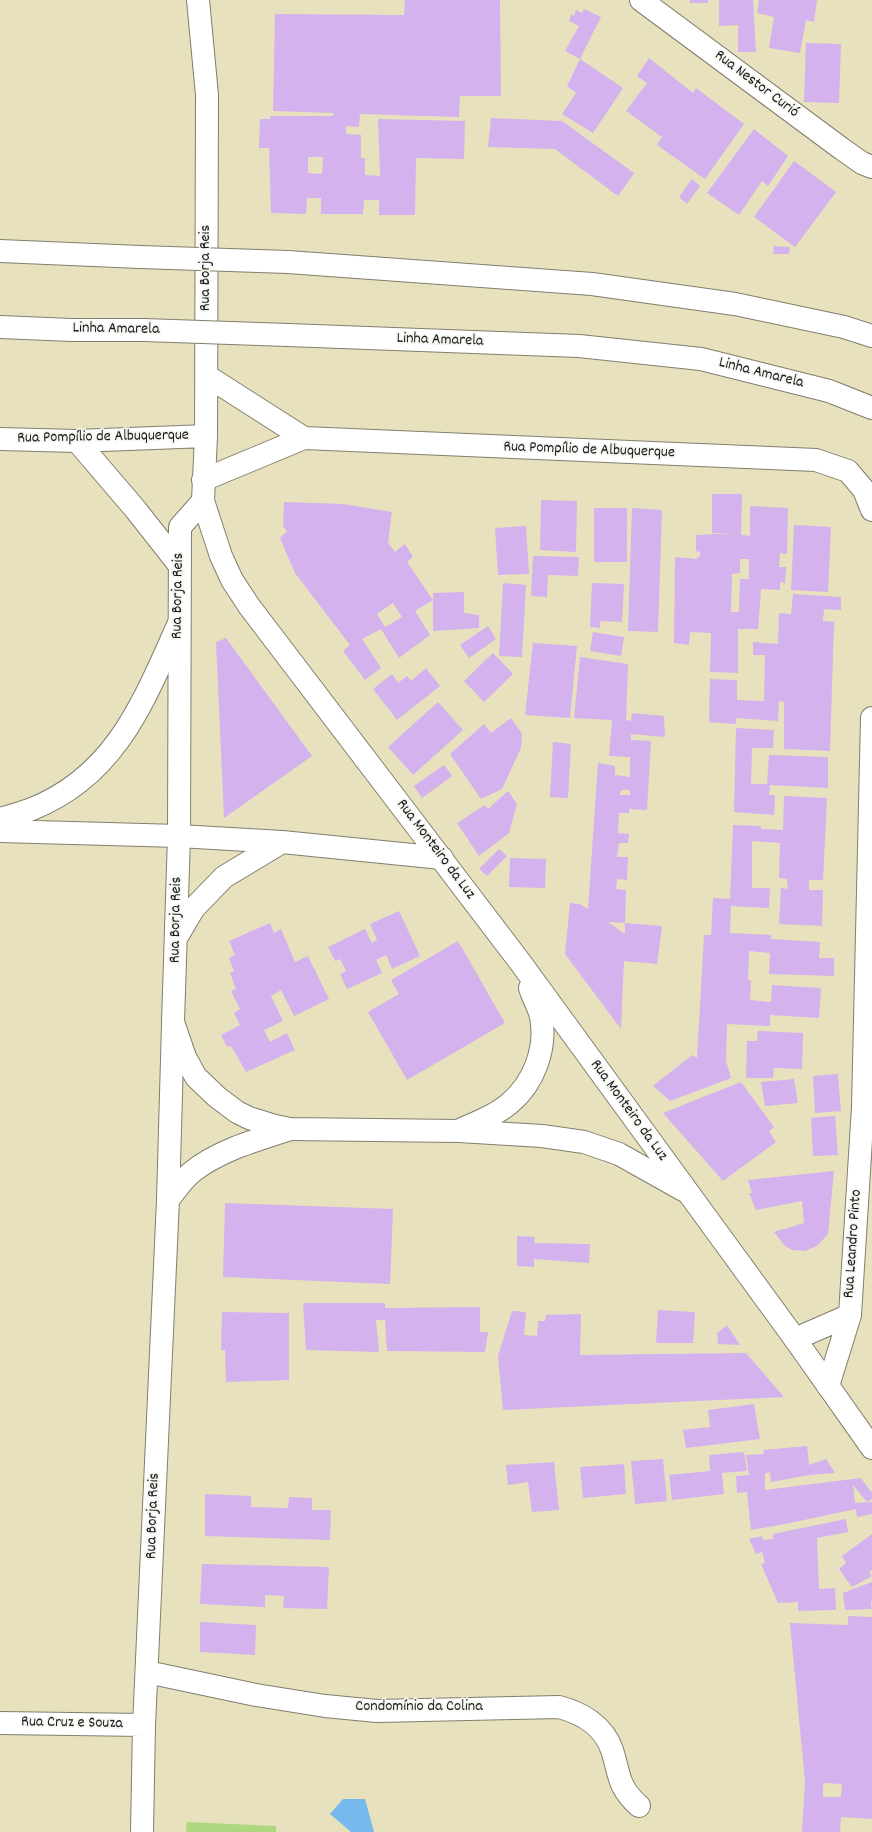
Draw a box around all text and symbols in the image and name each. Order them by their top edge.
street label: Rua Nestor Curió [710,47,802,123]
street label: Rua Borja Reis [197,225,217,311]
street label: Linha Amarela [72,320,160,340]
street label: Linha Amarela [396,330,484,352]
street label: Linha Amarela [717,354,805,394]
street label: Rua Pompílio de Albuquerque [17,427,189,449]
street label: Rua Pompílio de Albuquerque [503,438,675,464]
street label: Rua Borja Reis [169,553,189,639]
street label: Rua Monteiro da Luz [391,796,479,904]
street label: Rua Borja Reis [167,877,187,963]
street label: Rua Monteiro da Luz [585,1057,671,1165]
street label: Rua Leandro Pinto [841,1189,867,1299]
street label: Rua Borja Reis [143,1473,165,1559]
street label: Condomínio da Colina [355,1698,483,1718]
street label: Rua Cruz e Souza [21,1714,123,1734]

